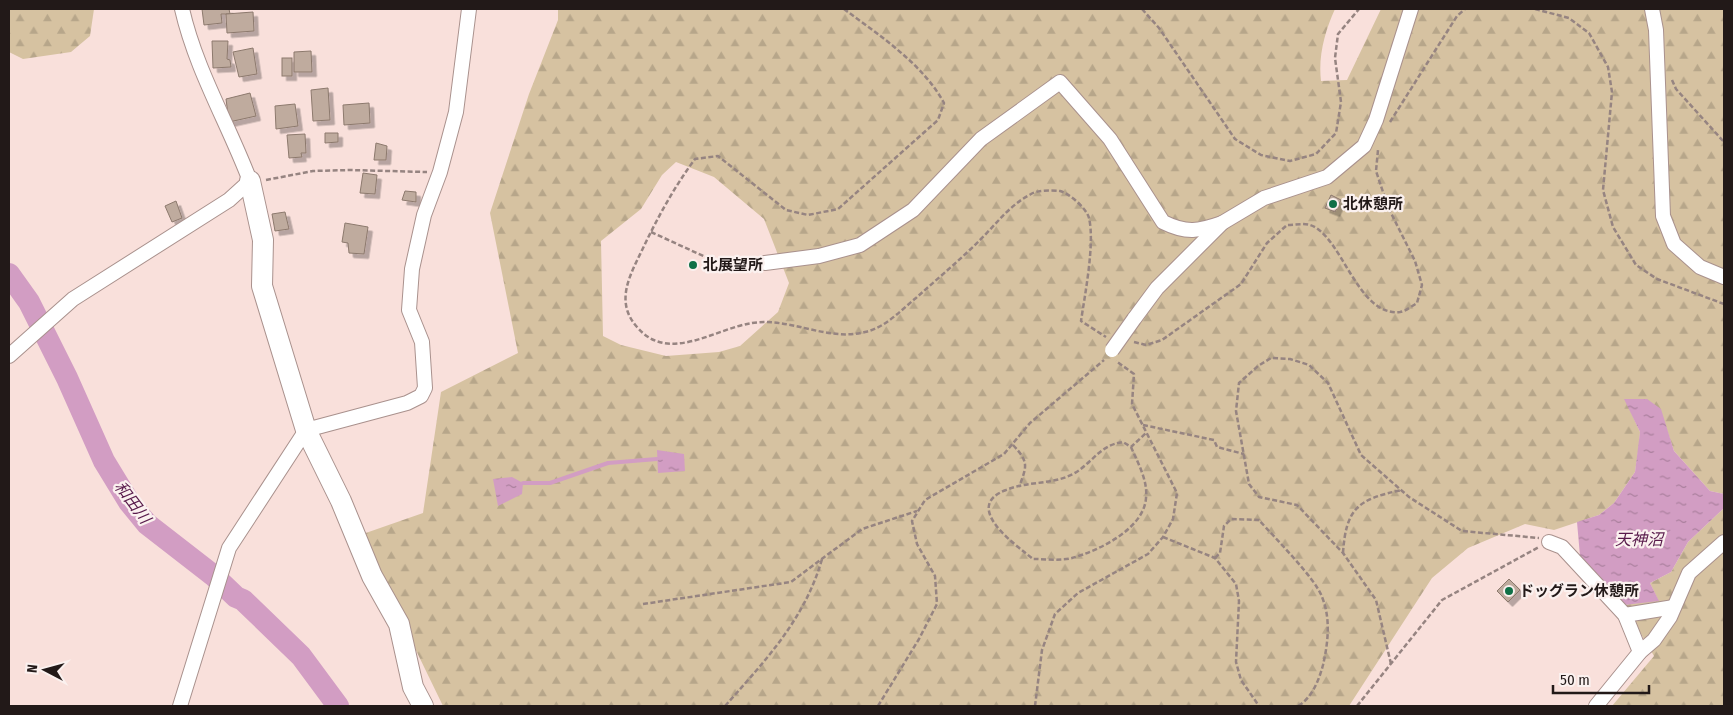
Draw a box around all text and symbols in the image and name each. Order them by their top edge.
place label: 北休憩所 [1343,195,1403,213]
marker: 北休憩所 [1327,198,1339,210]
place label: 北展望所 [703,256,763,274]
marker: 北展望所 [687,259,699,271]
water label: 和田川 [111,477,156,529]
water label: 天神沼 [1615,530,1665,549]
place label: ドッグラン休憩所 [1519,582,1639,600]
marker: ドッグラン休憩所 [1503,585,1515,597]
north arrow [20,645,70,695]
scale bar [1553,662,1649,694]
text: N [24,664,41,674]
text: 50 m [1560,671,1590,689]

